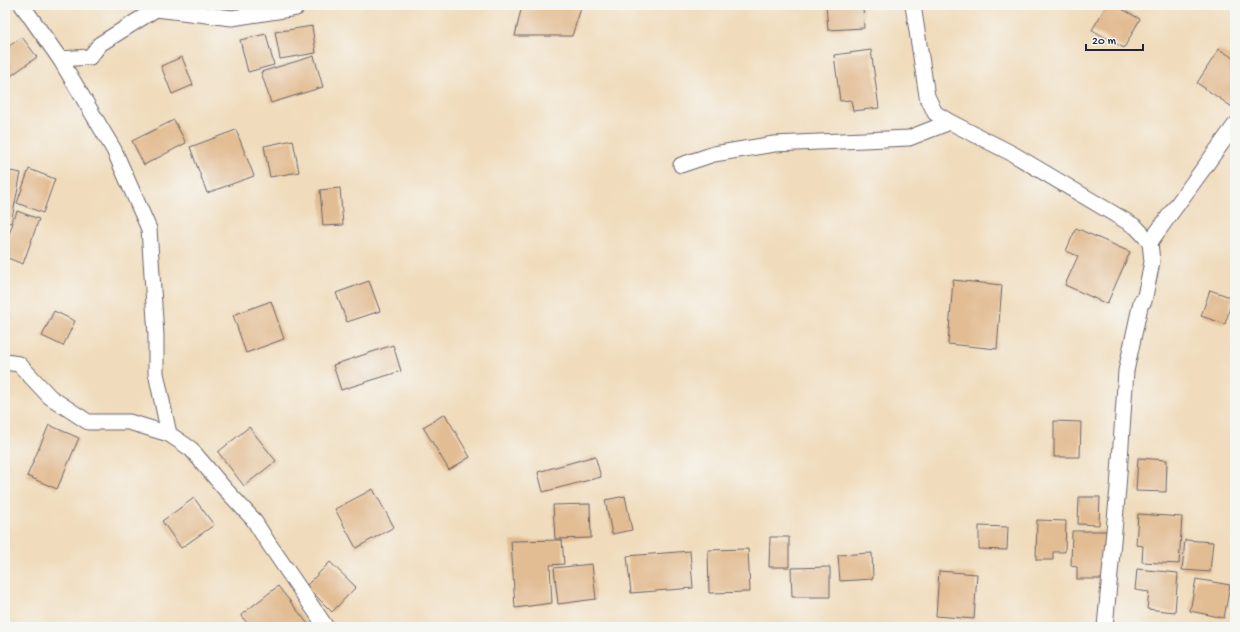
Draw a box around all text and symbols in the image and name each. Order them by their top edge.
scale bar [1086,26,1143,52]
text: 20 m [1092,35,1117,49]

